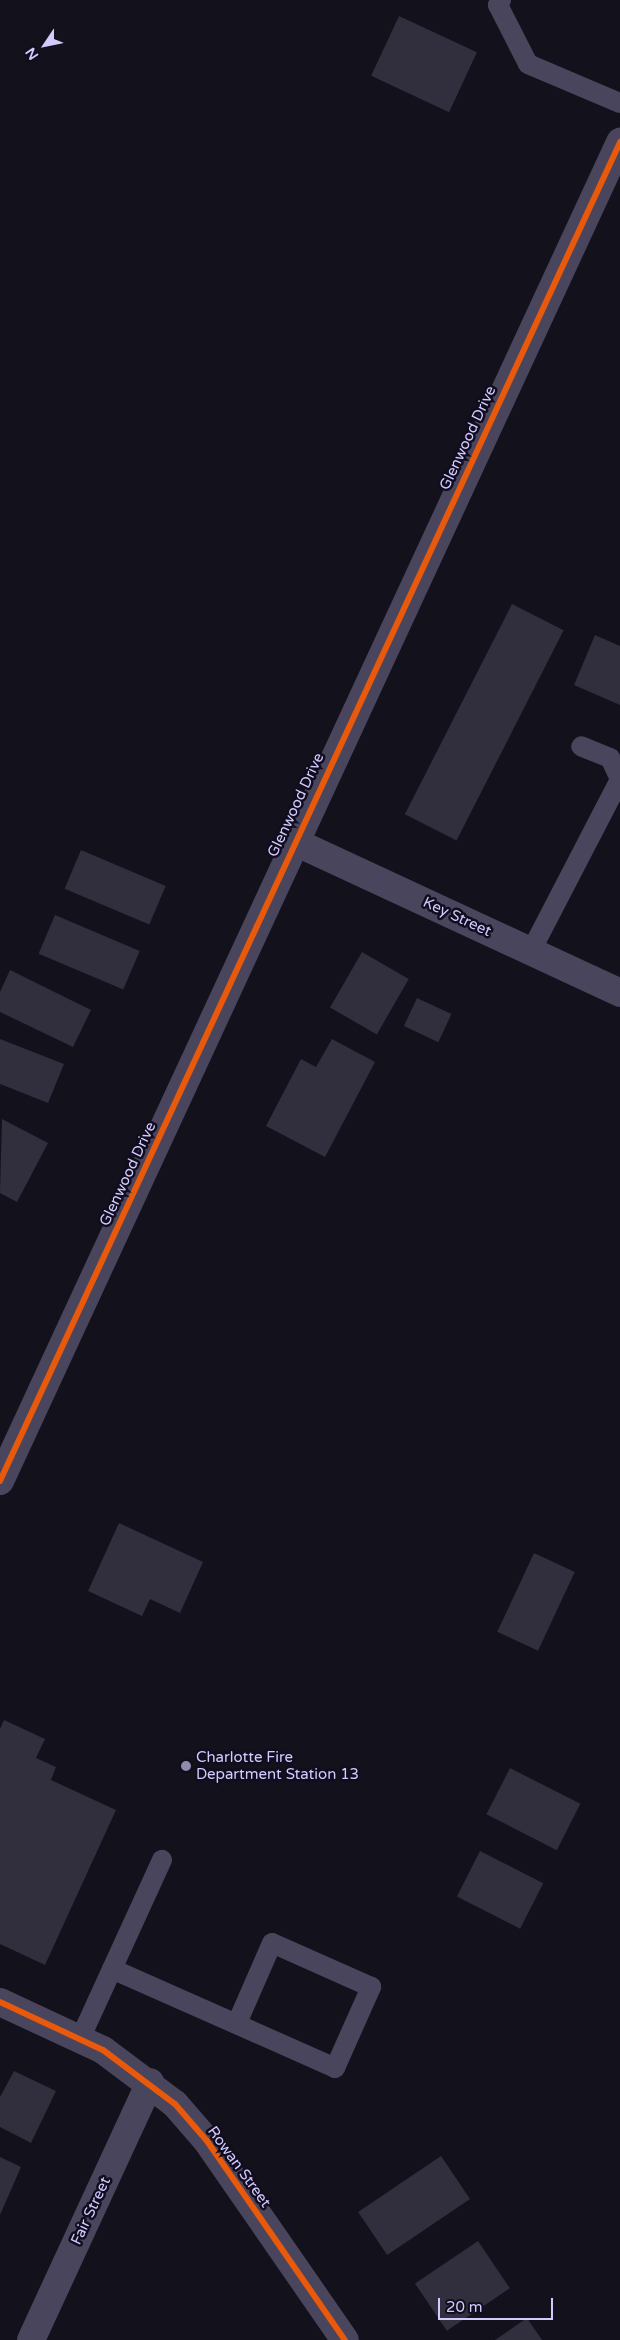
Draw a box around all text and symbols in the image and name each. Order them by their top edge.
north arrow [20,20,70,70]
text: N [22,44,42,63]
street label: Glenwood Drive [436,383,500,493]
street label: Glenwood Drive [264,750,328,860]
street label: Key Street [420,893,494,941]
street label: Glenwood Drive [96,1119,160,1229]
place label: Charlotte Fire Department Station 13 [196,1748,359,1783]
marker: Charlotte Fire Department Station 13 [180,1760,192,1772]
street label: Rowan Street [204,2123,274,2211]
street label: Fair Street [67,2174,115,2248]
scale bar [440,2288,555,2320]
text: 20 m [446,2298,483,2316]

